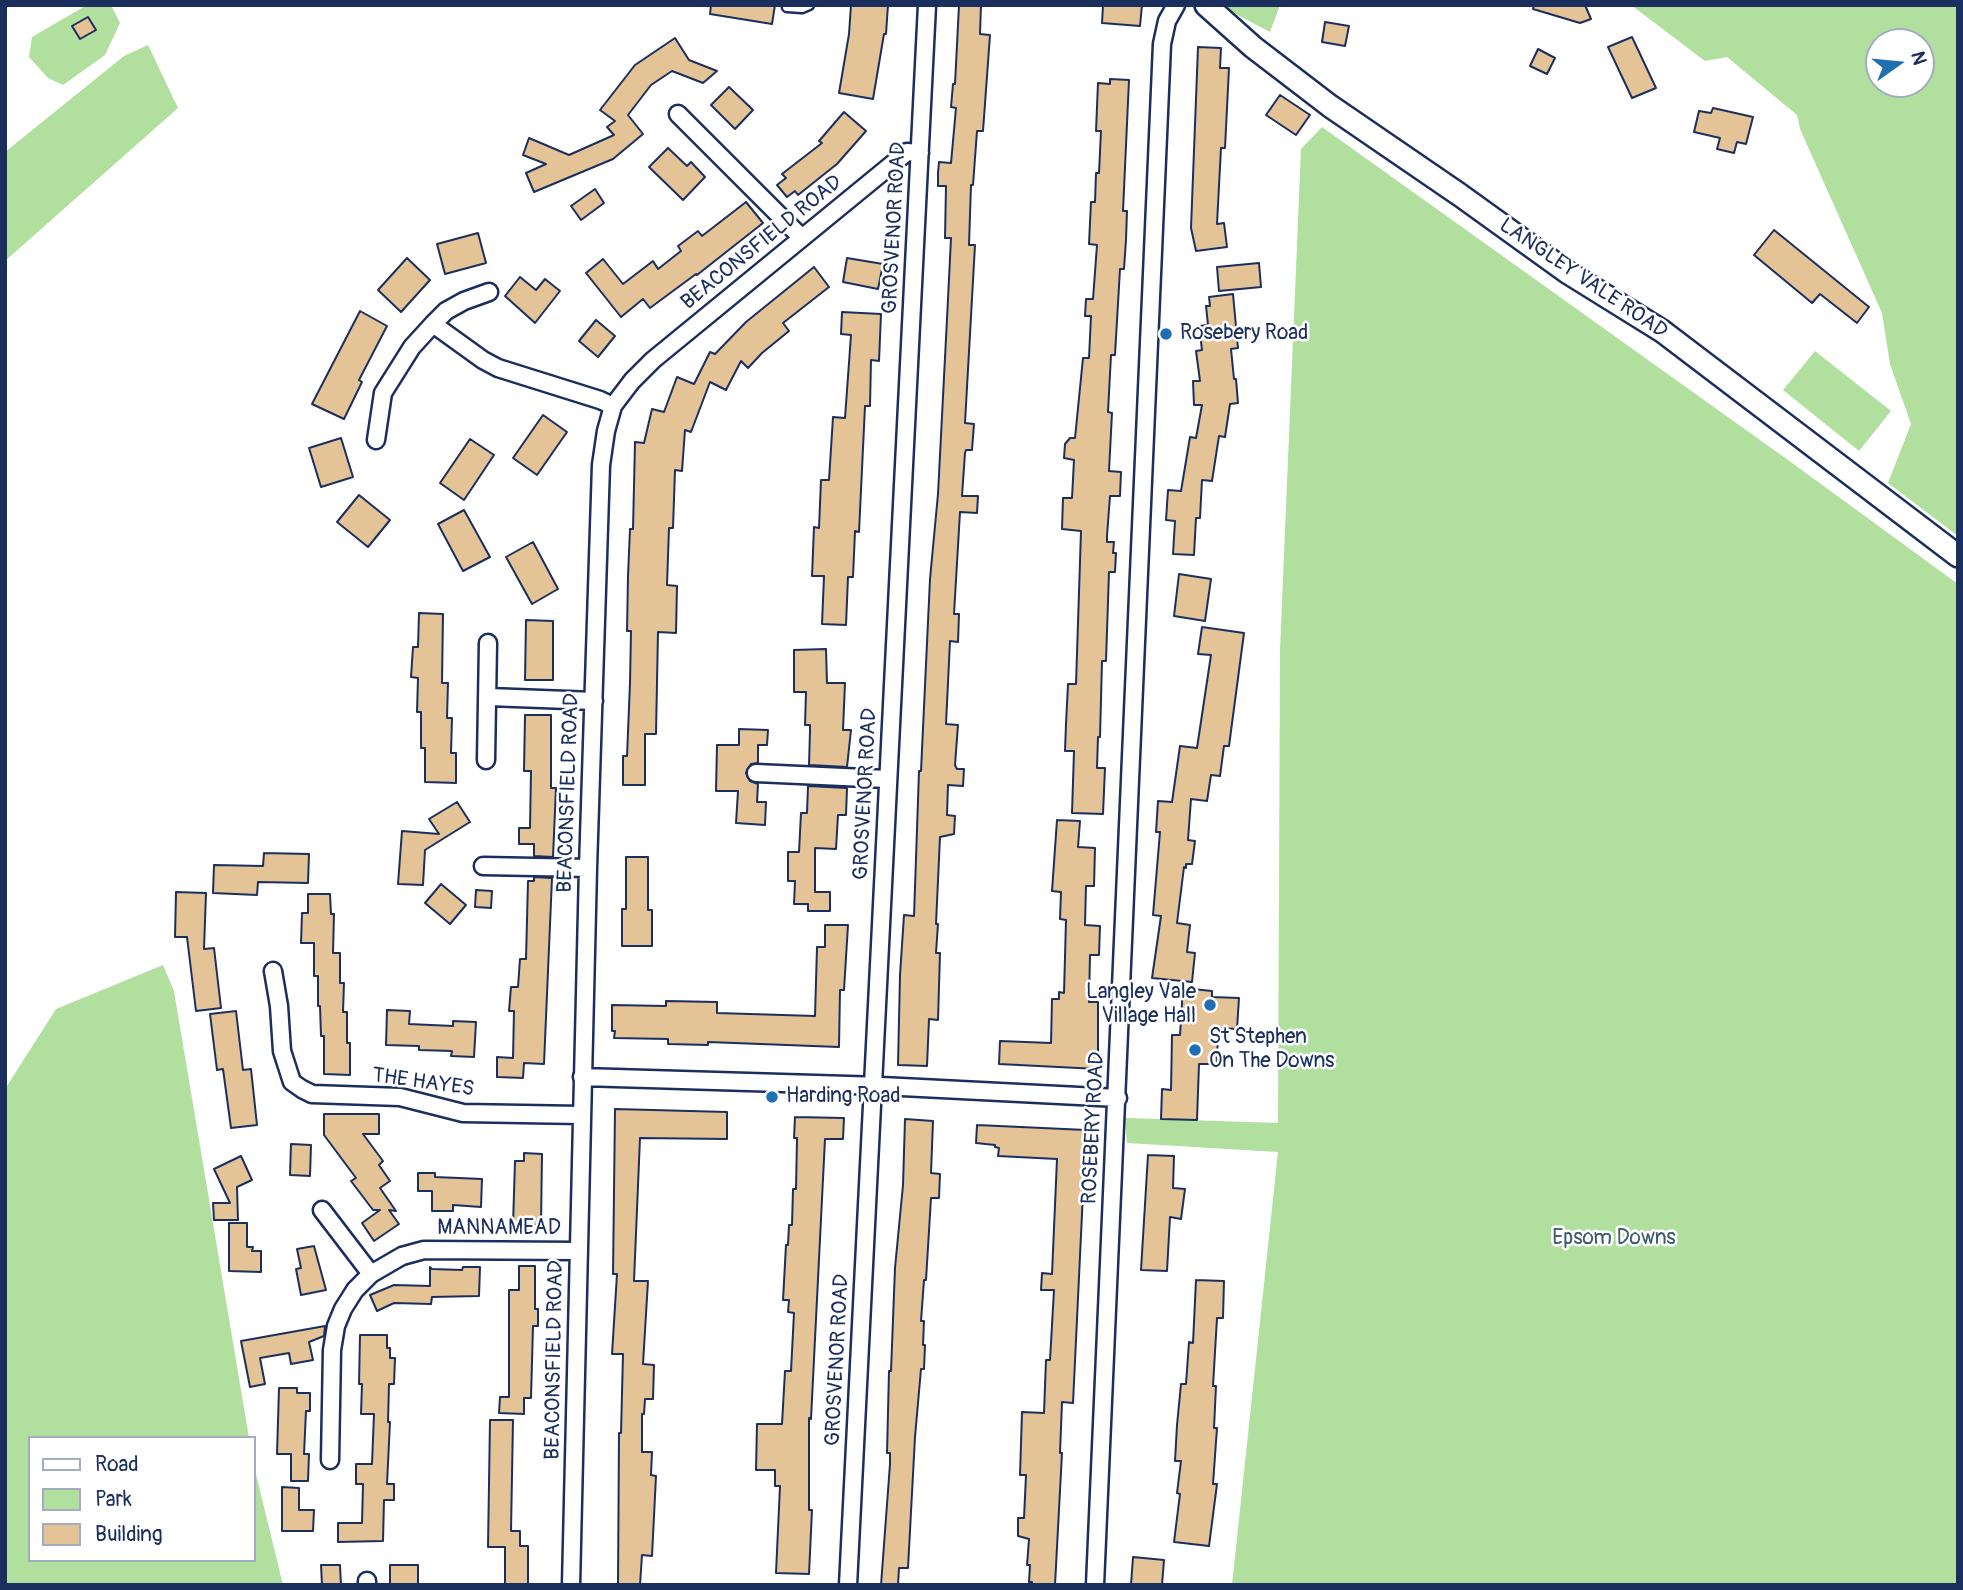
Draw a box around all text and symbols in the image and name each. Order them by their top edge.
north arrow [1865,28,1935,98]
text: N [1905,49,1932,67]
street label: GROSVENOR ROAD [878,141,912,315]
street label: BEACONSFIELD ROAD [676,170,848,316]
street label: LANGLEY VALE ROAD [1494,213,1672,345]
place label: Rosebery Road [1180,321,1308,347]
marker: Rosebery Road [1158,326,1174,342]
street label: BEACONSFIELD ROAD [553,693,585,893]
street label: GROSVENOR ROAD [849,707,883,881]
place label: Langley Vale Village Hall [1086,980,1196,1030]
marker: Langley Vale Village Hall [1202,997,1218,1013]
place label: St Stephen On The Downs [1209,1025,1334,1075]
marker: St Stephen On The Downs [1187,1042,1203,1058]
street label: ROSEBERY ROAD [1077,1051,1111,1205]
street label: THE HAYES [370,1063,476,1103]
place label: Harding Road [786,1084,900,1110]
marker: Harding Road [764,1089,780,1105]
street label: MANNAMEAD [437,1216,561,1242]
park label: Epsom Downs [1552,1226,1676,1252]
street label: BEACONSFIELD ROAD [541,1260,569,1460]
street label: GROSVENOR ROAD [821,1273,855,1447]
legend [28,1436,256,1562]
text: Road [95,1451,139,1478]
text: Park [95,1486,132,1513]
text: Building [95,1521,162,1548]

